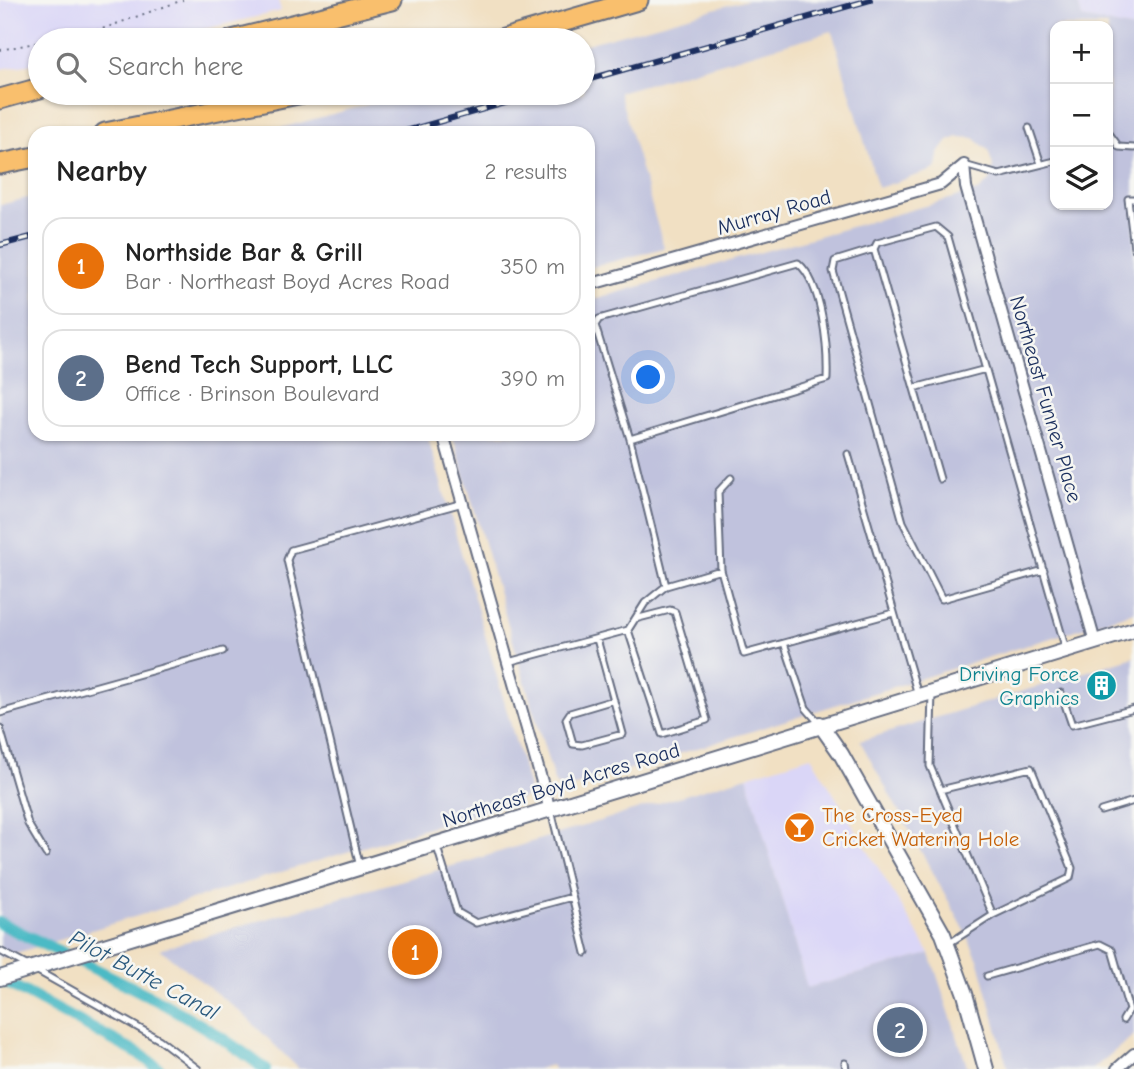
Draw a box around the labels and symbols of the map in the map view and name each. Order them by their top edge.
street label: Murray Road [714,184,834,240]
street label: Northeast Funner Place [1005,293,1087,505]
your location [631,360,665,394]
place label: Driving Force Graphics [959,662,1079,710]
building icon: Driving Force Graphics [1085,669,1119,703]
street label: Northeast Boyd Acres Road [440,737,682,833]
place label: The Cross-Eyed Cricket Watering Hole [822,803,1019,851]
bar icon: The Cross-Eyed Cricket Watering Hole [782,810,816,844]
water label: Pilot Butte Canal [65,924,224,1026]
pin: 1 [392,926,438,978]
pin: 2 [877,1004,923,1056]

